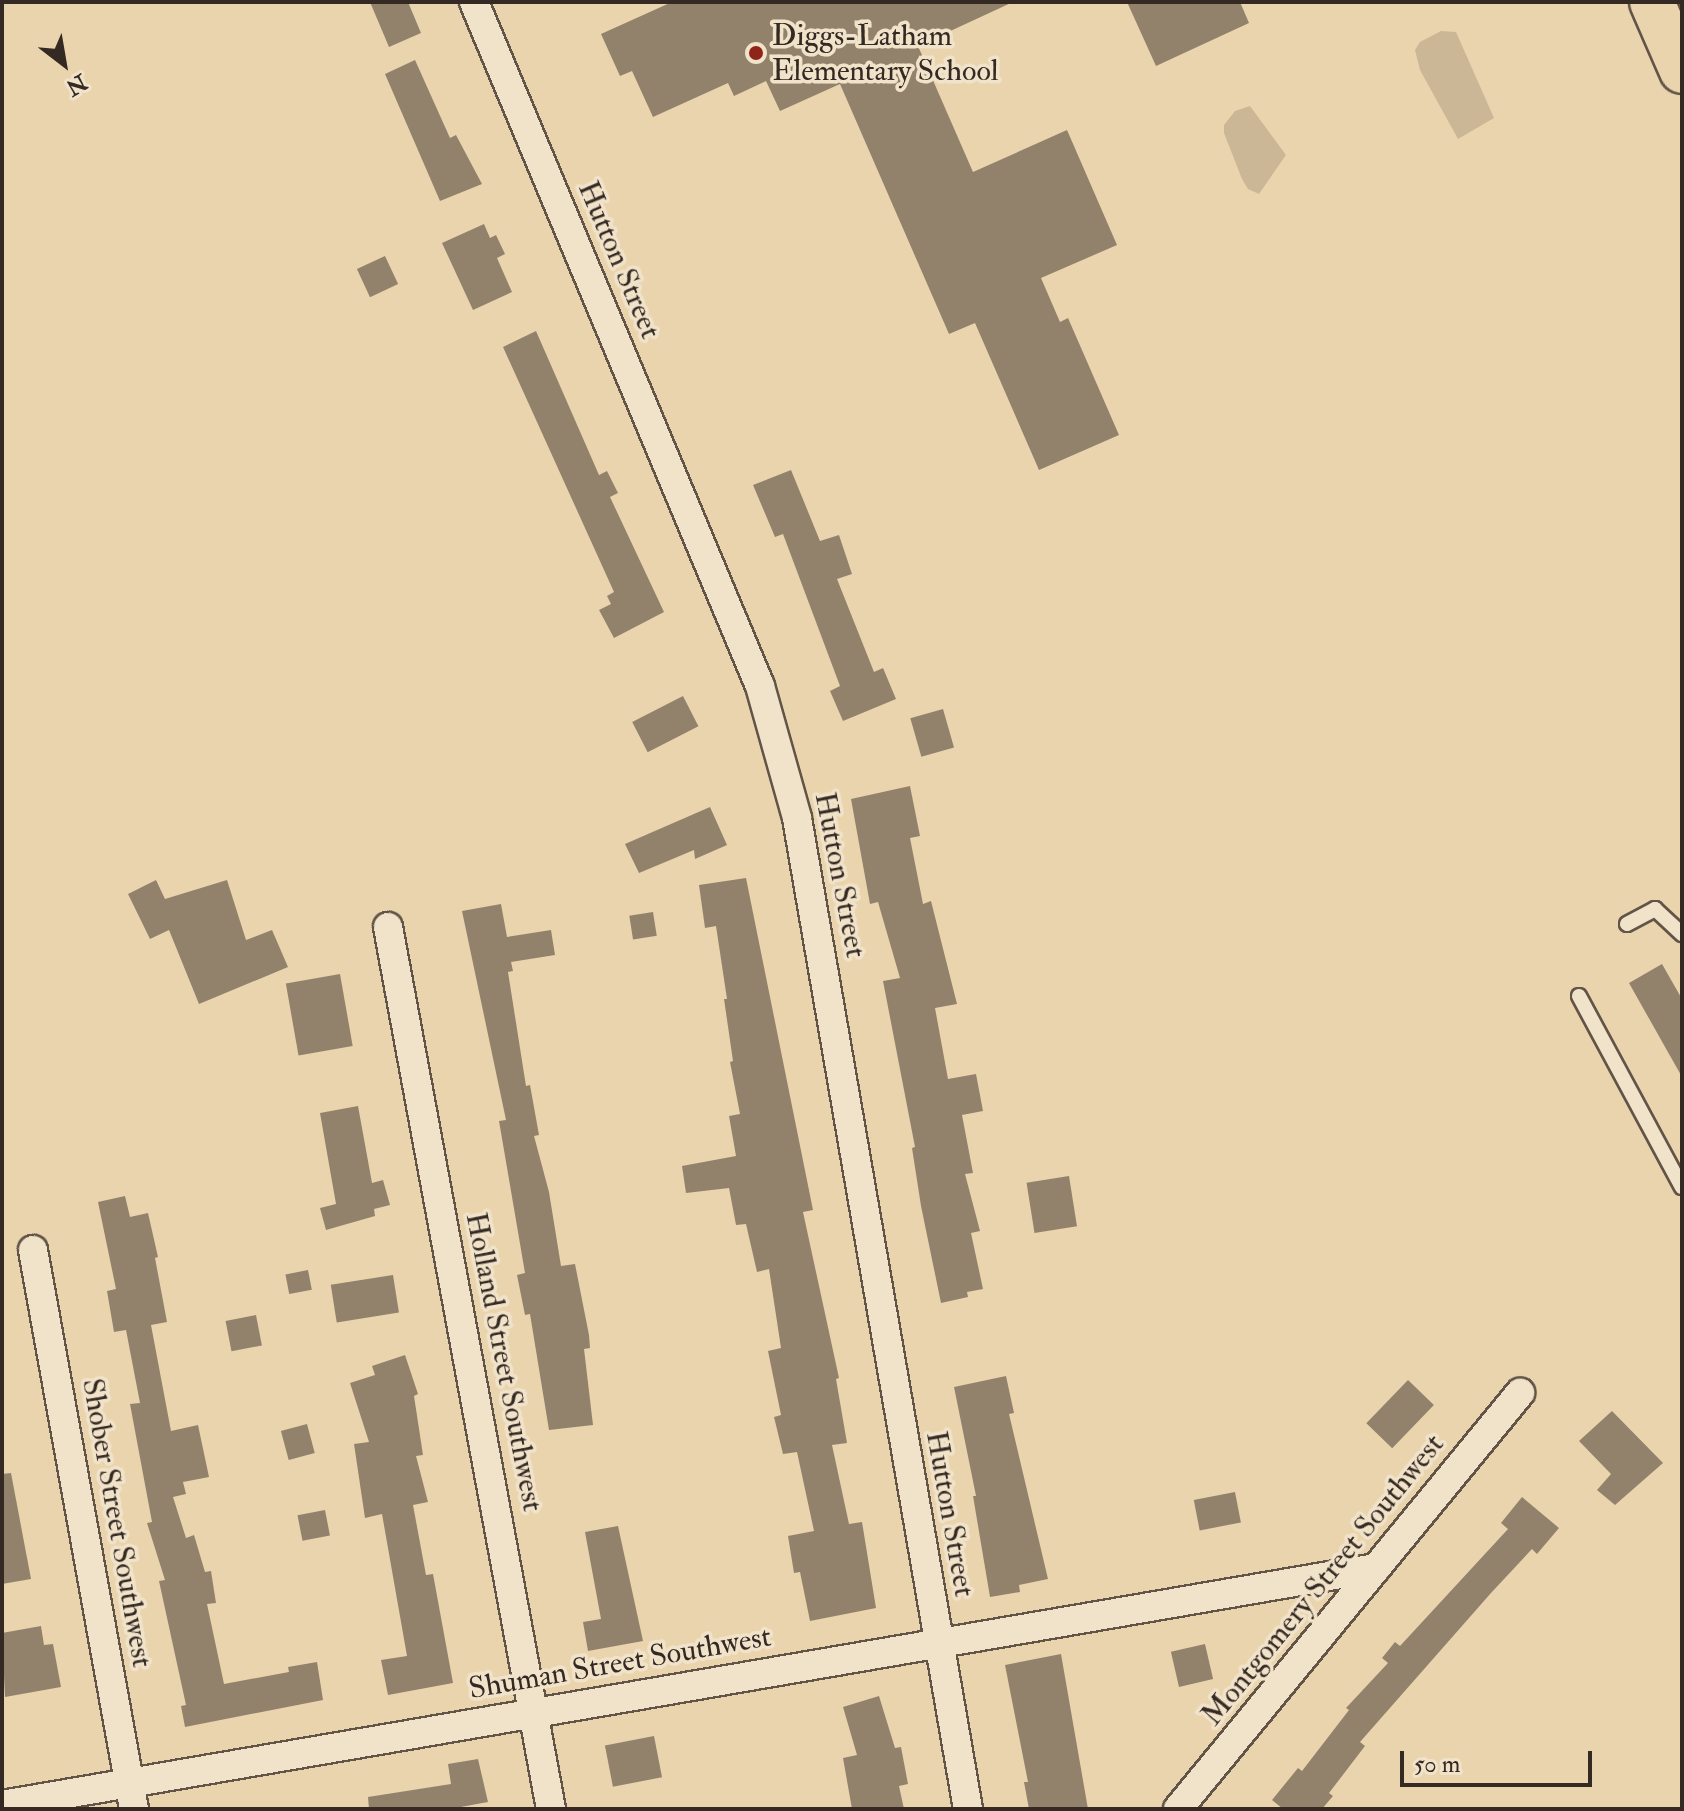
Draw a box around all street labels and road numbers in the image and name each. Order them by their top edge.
street label: Hutton Street [570,176,668,344]
street label: Hutton Street [806,789,874,961]
street label: Holland Street Southwest [457,1209,551,1515]
street label: Shober Street Southwest [74,1376,160,1670]
street label: Montgomery Street Southwest [1194,1427,1452,1733]
street label: Hutton Street [918,1428,982,1600]
street label: Shuman Street Southwest [466,1619,774,1707]

